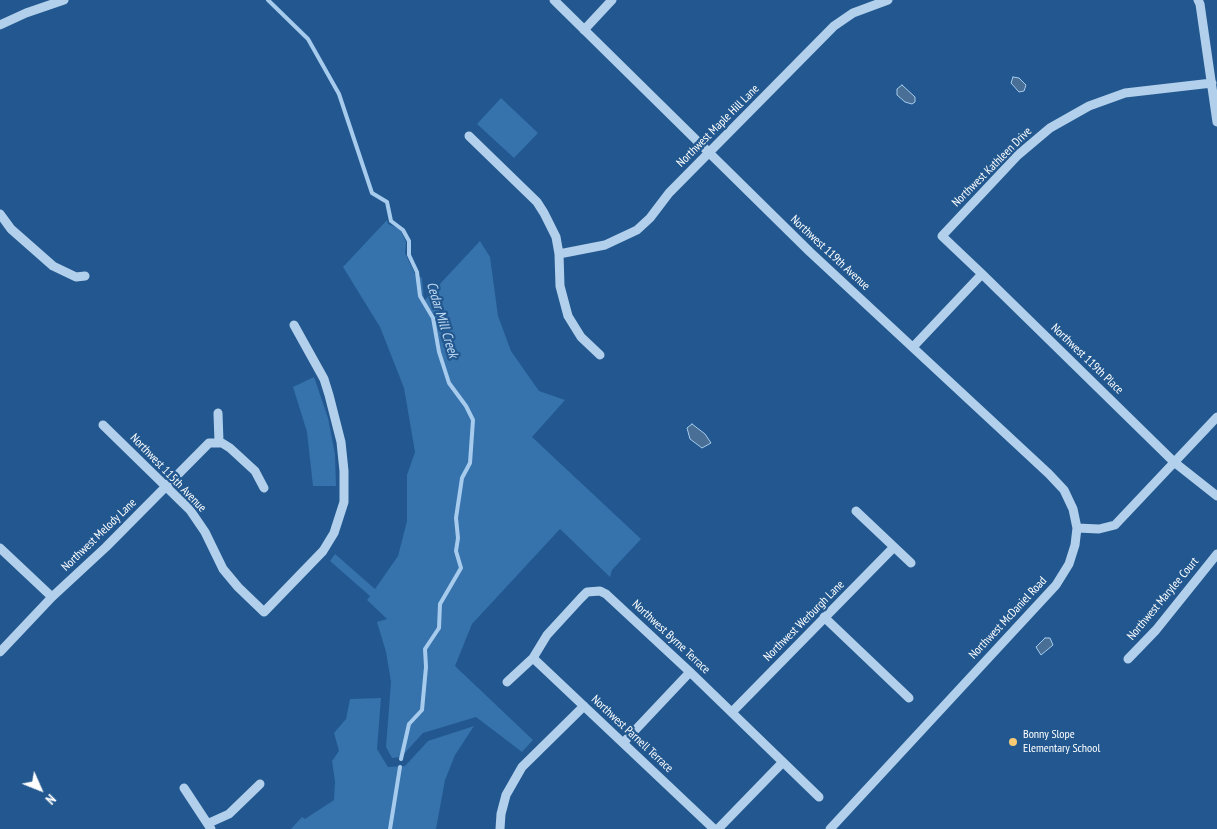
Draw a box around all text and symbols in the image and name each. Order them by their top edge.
street label: Northwest Maple Hill Lane [674,82,762,170]
street label: Northwest Kathleen Drive [949,124,1035,210]
street label: Northwest 119th Avenue [787,213,873,293]
water label: Cedar Mill Creek [422,280,462,360]
street label: Northwest 119th Place [1048,321,1126,397]
street label: Northwest 115th Avenue [127,431,209,515]
street label: Northwest Melody Lane [59,496,139,574]
street label: Northwest Marylee Court [1124,555,1202,643]
street label: Northwest McDaniel Road [966,574,1050,662]
street label: Northwest Werburgh Lane [761,578,847,664]
street label: Northwest Byrne Terrace [629,597,713,677]
street label: Northwest Parnell Terrace [588,692,676,776]
place label: Bonny Slope Elementary School [1023,728,1100,756]
marker: Bonny Slope Elementary School [1007,736,1019,748]
north arrow [15,764,65,814]
text: N [42,790,60,808]

